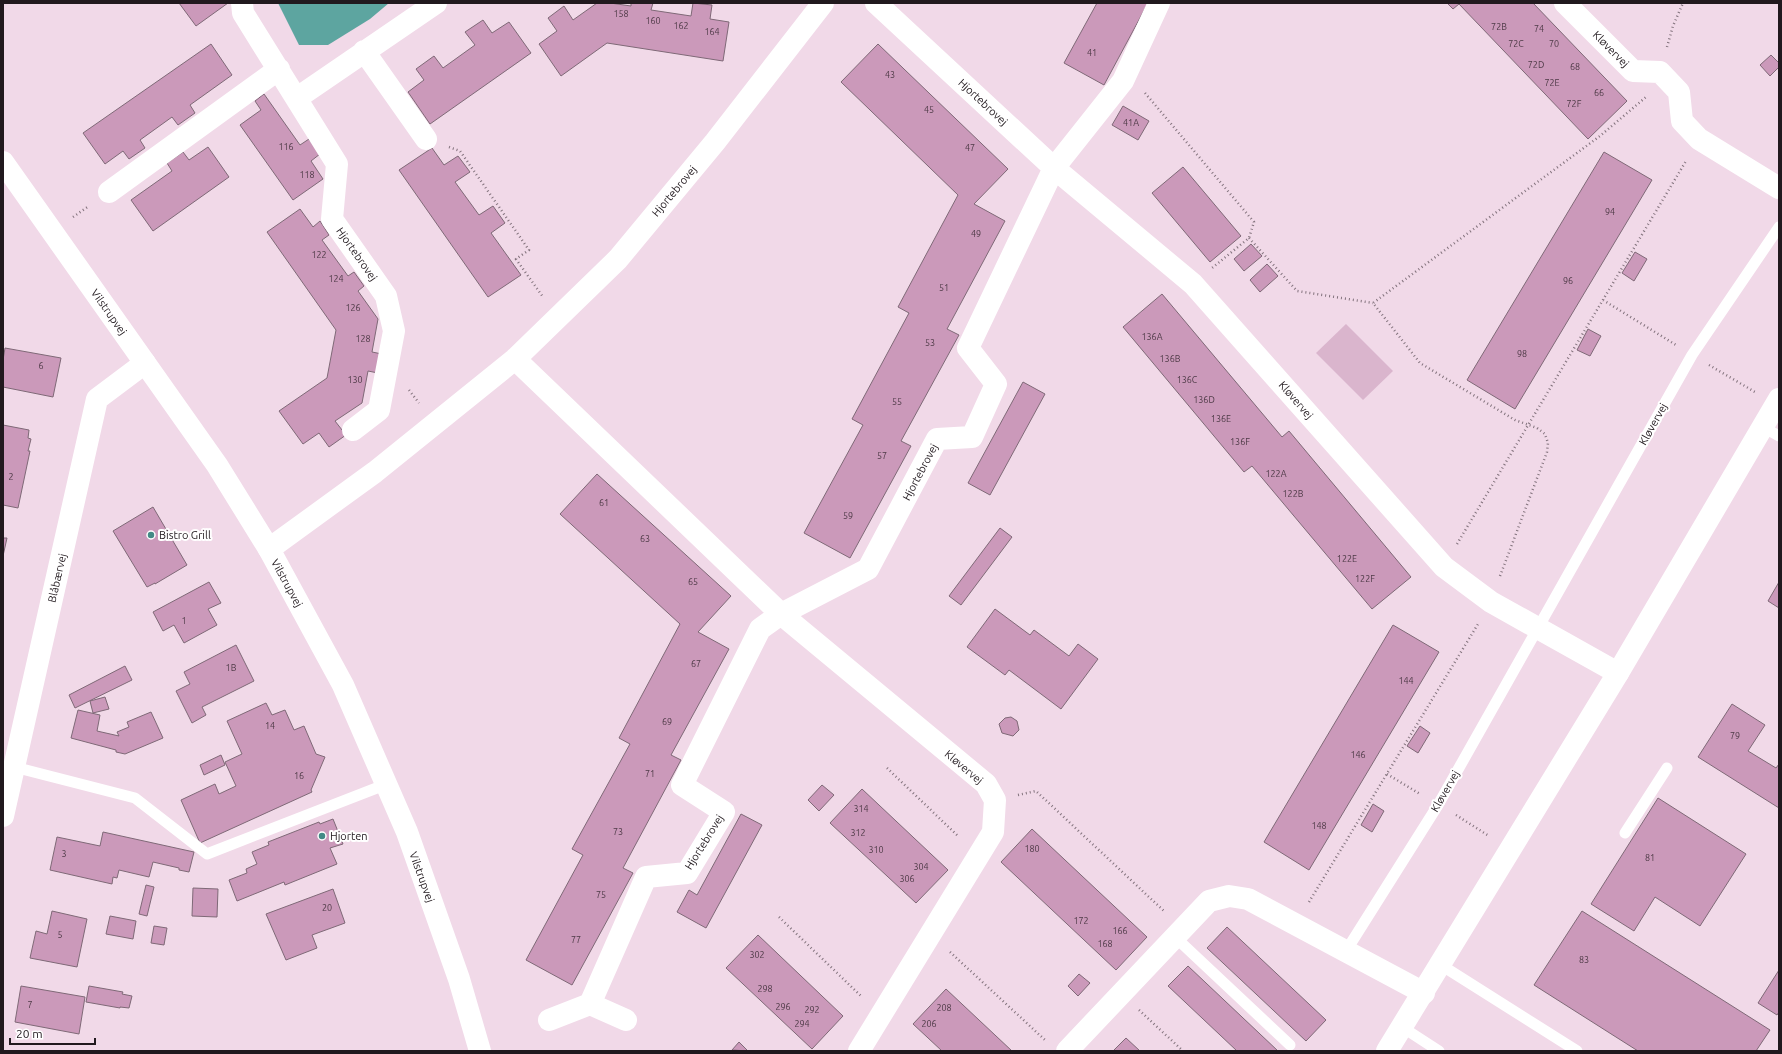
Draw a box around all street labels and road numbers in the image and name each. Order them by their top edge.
street label: Kløvervej [1591,29,1631,69]
street label: Hjortebrovej [956,76,1010,128]
street label: Hjortebrovej [649,163,699,219]
street label: Hjortebrovej [334,225,380,283]
street label: Vilstrupvej [89,287,129,337]
street label: Kløvervej [1276,379,1316,421]
street label: Kløvervej [1637,401,1669,447]
street label: Hjortebrovej [900,442,940,502]
street label: Blåbærvej [46,552,68,604]
street label: Vilstrupvej [269,557,305,609]
street label: Kløvervej [943,748,985,786]
street label: Kløvervej [1428,768,1462,814]
street label: Hjortebrovej [682,812,726,872]
street label: Vilstrupvej [407,850,437,904]

